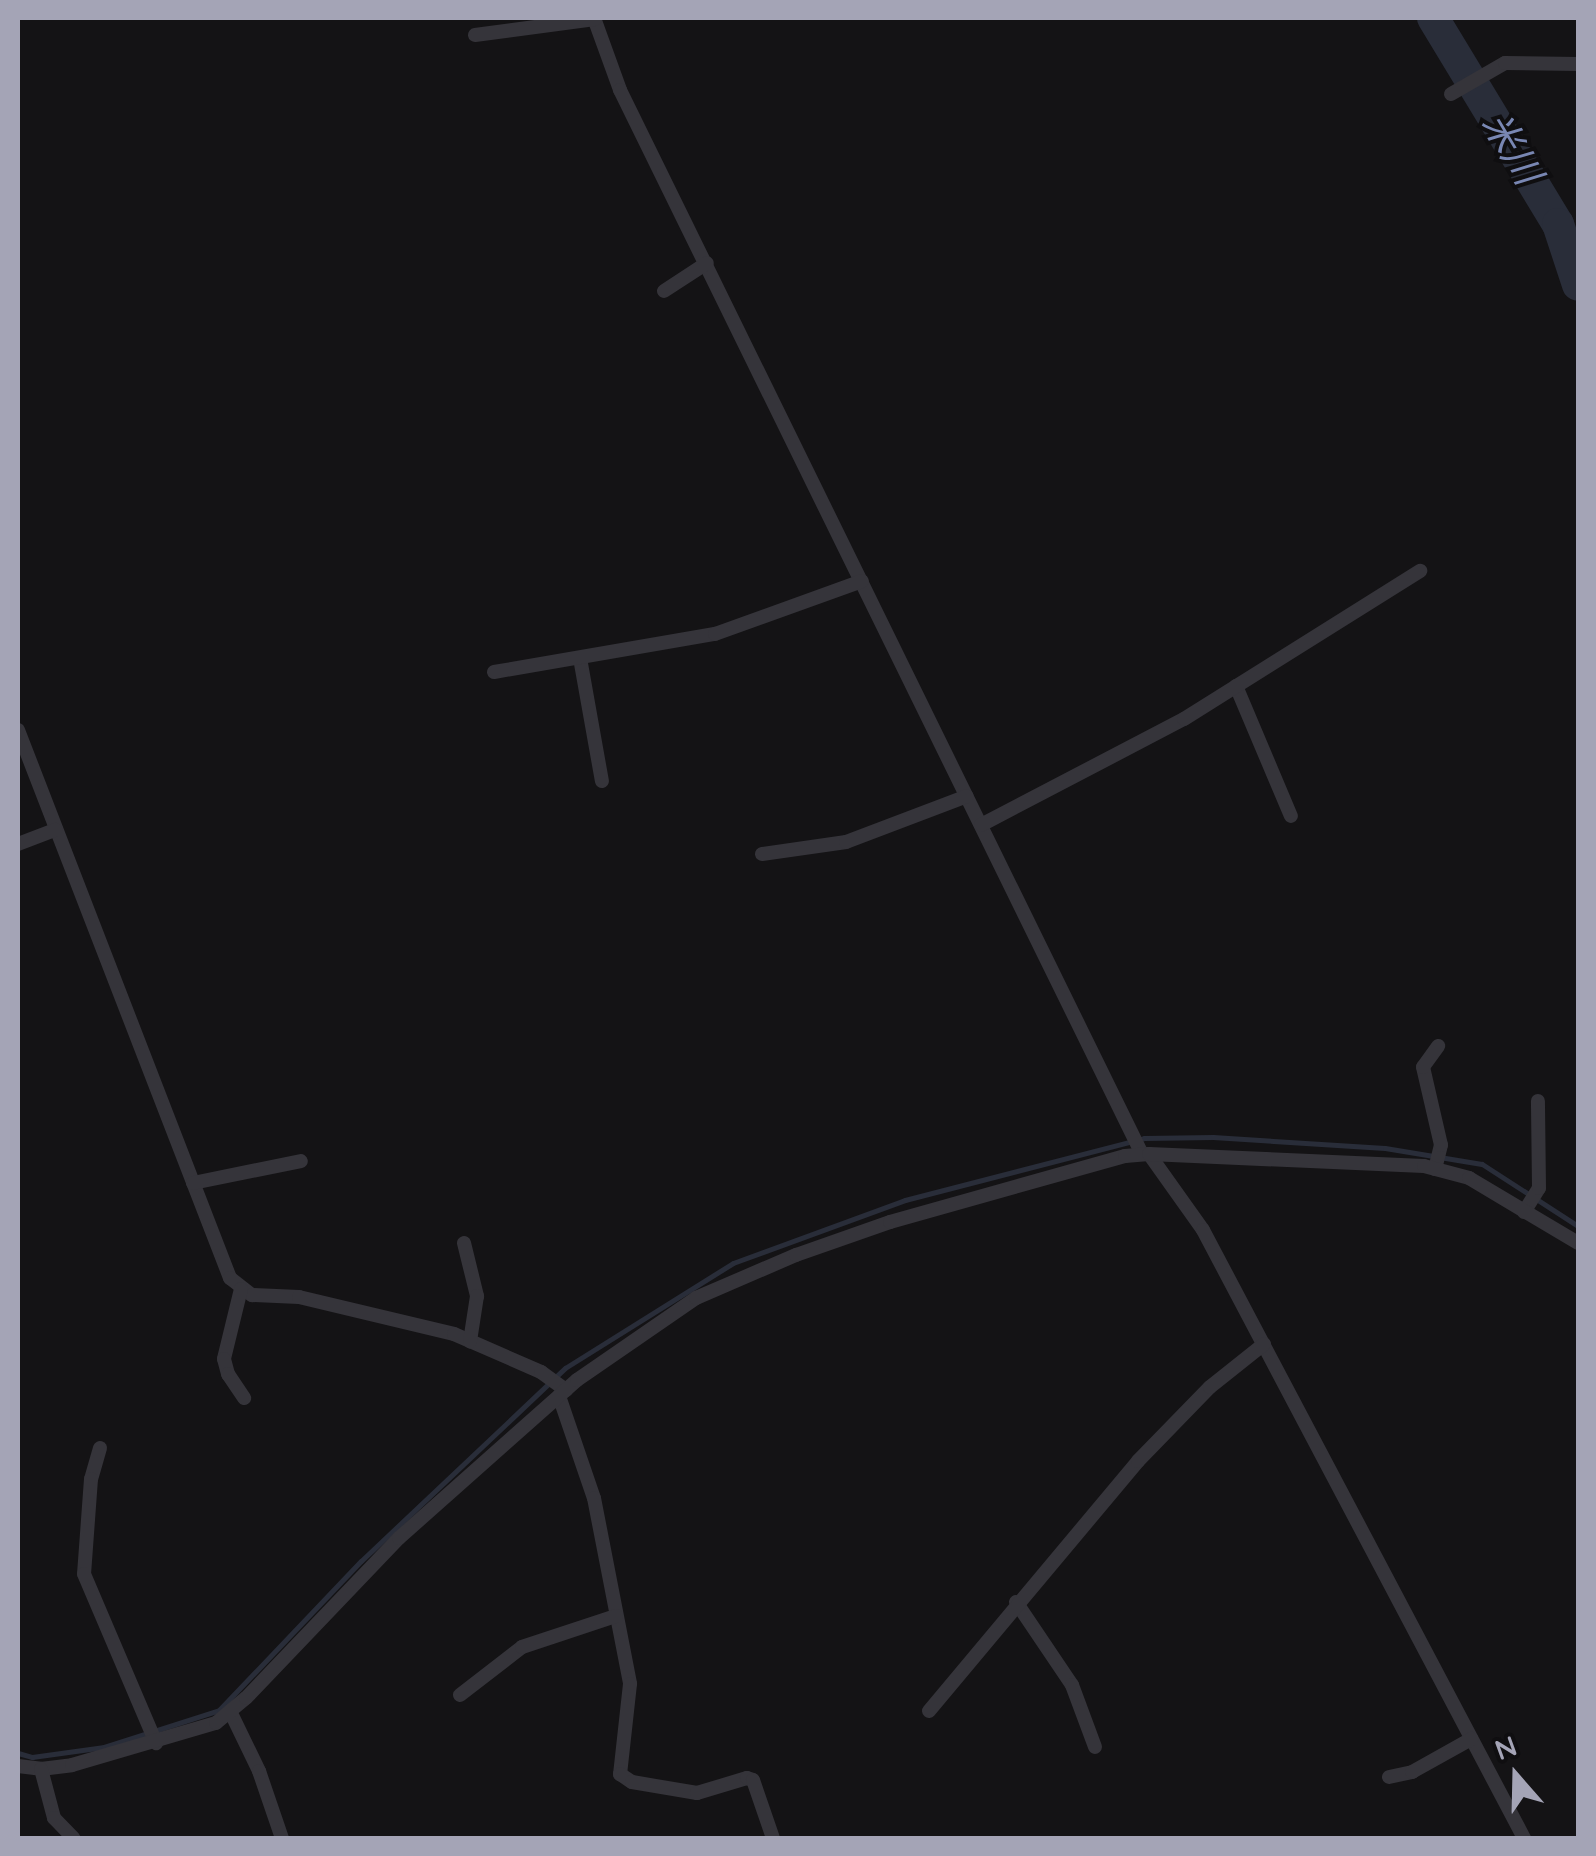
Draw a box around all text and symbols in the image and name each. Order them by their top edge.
water label: 米川 [1473,104,1551,192]
north arrow [1466,1726,1566,1826]
text: N [1490,1727,1521,1767]

